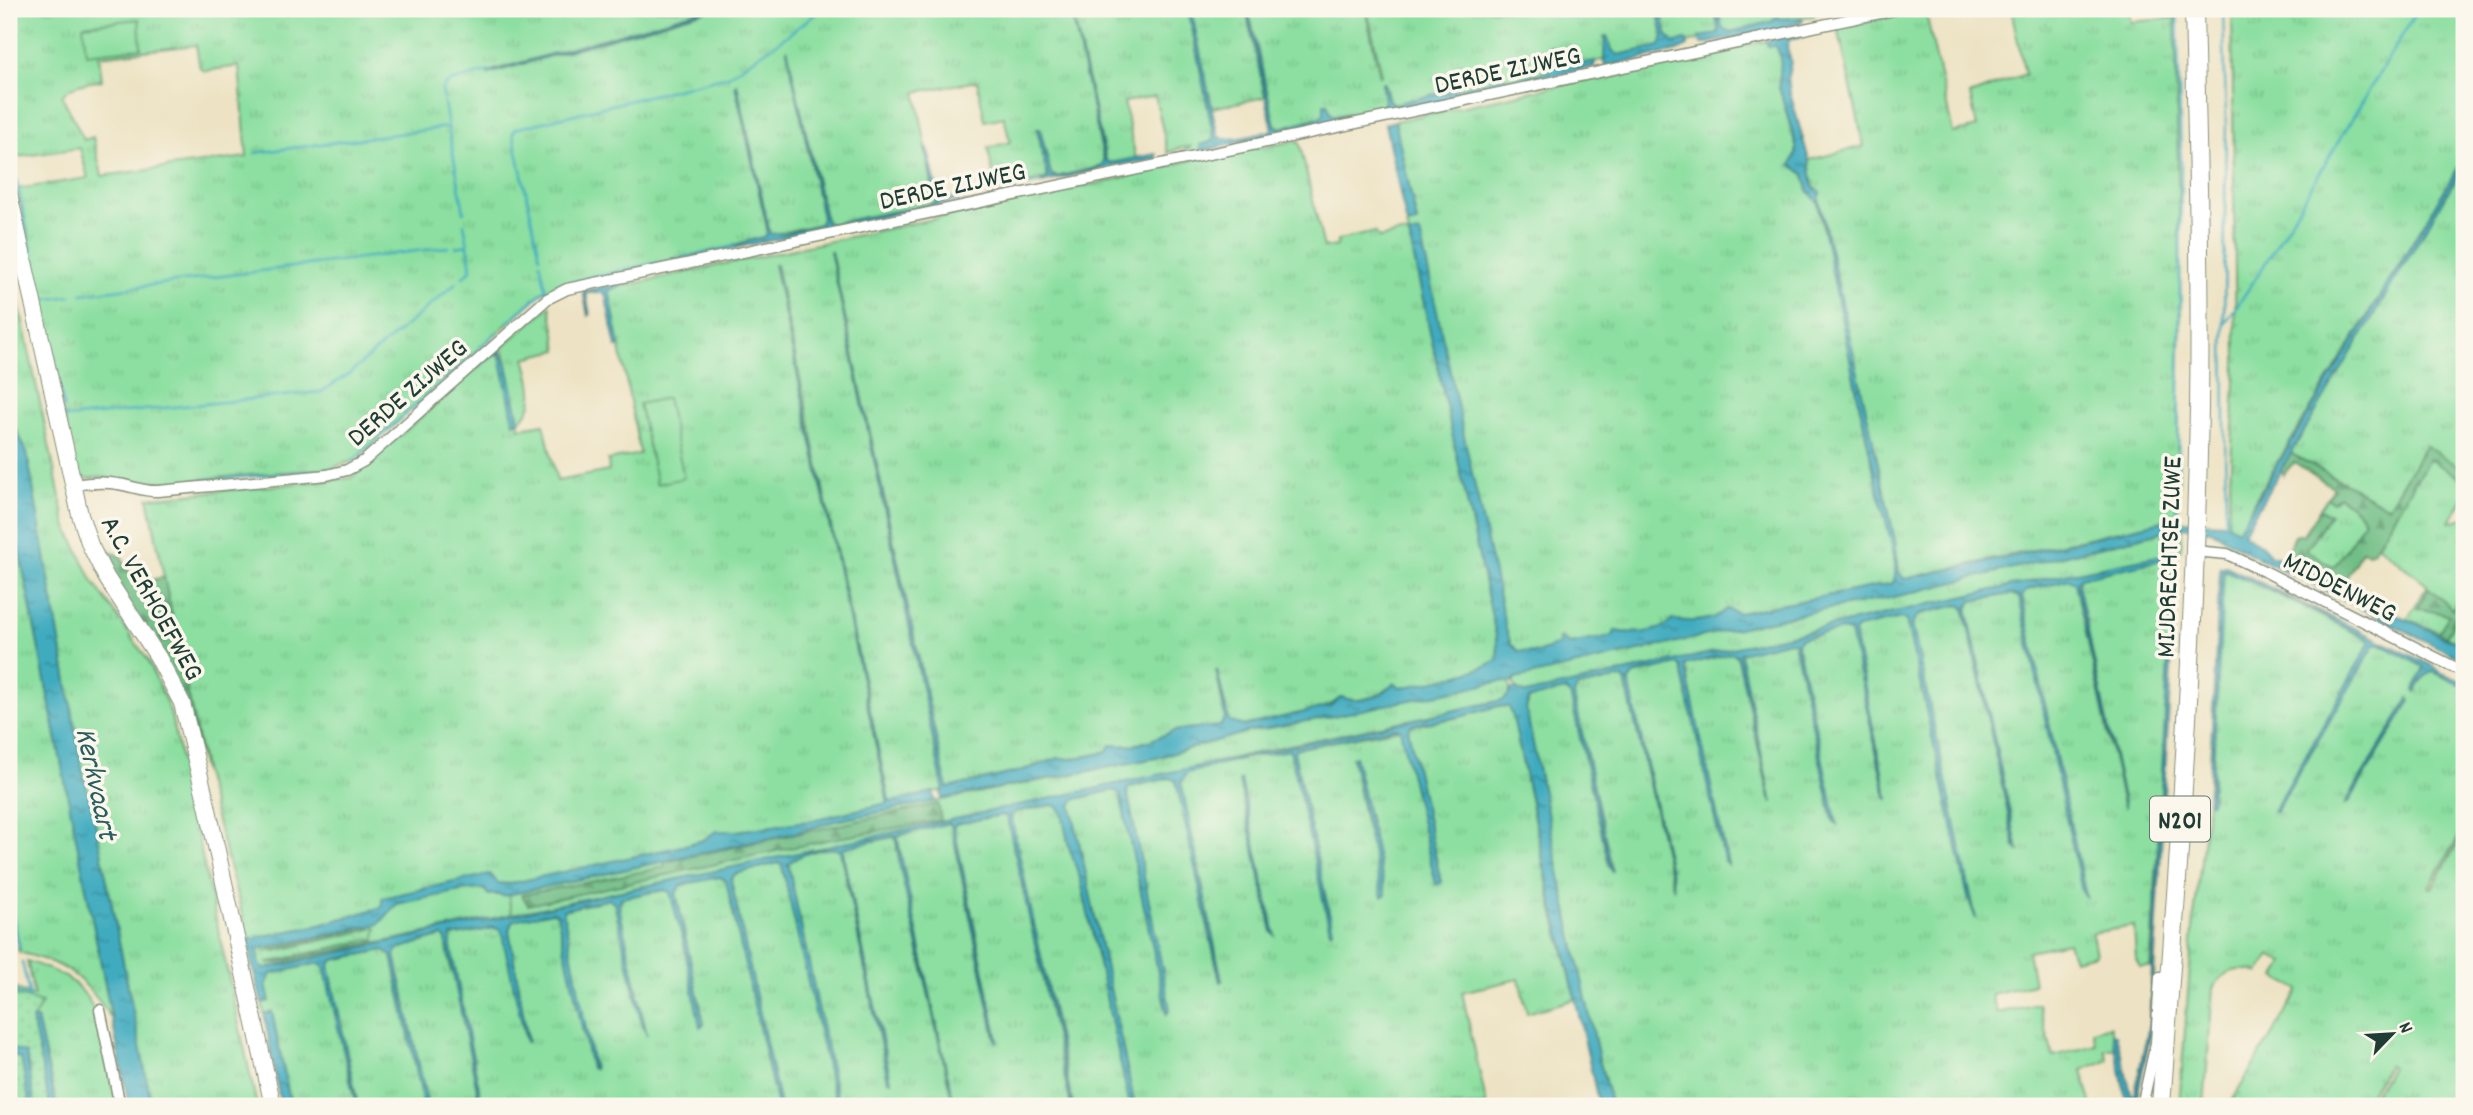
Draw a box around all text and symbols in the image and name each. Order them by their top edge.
street label: DERDE ZIJWEG [1431,38,1585,108]
street label: DERDE ZIJWEG [876,154,1030,224]
street label: DERDE ZIJWEG [340,331,478,459]
street label: MIJDRECHTSE ZUWE [2148,455,2196,659]
street label: A.C. VERHOEFWEG [88,510,212,689]
street label: MIDDENWEG [2275,544,2403,635]
water label: Kerkvaart [61,724,127,847]
road number: N201 [2150,796,2210,842]
north arrow [2358,1000,2428,1070]
text: N [2390,1018,2418,1038]

